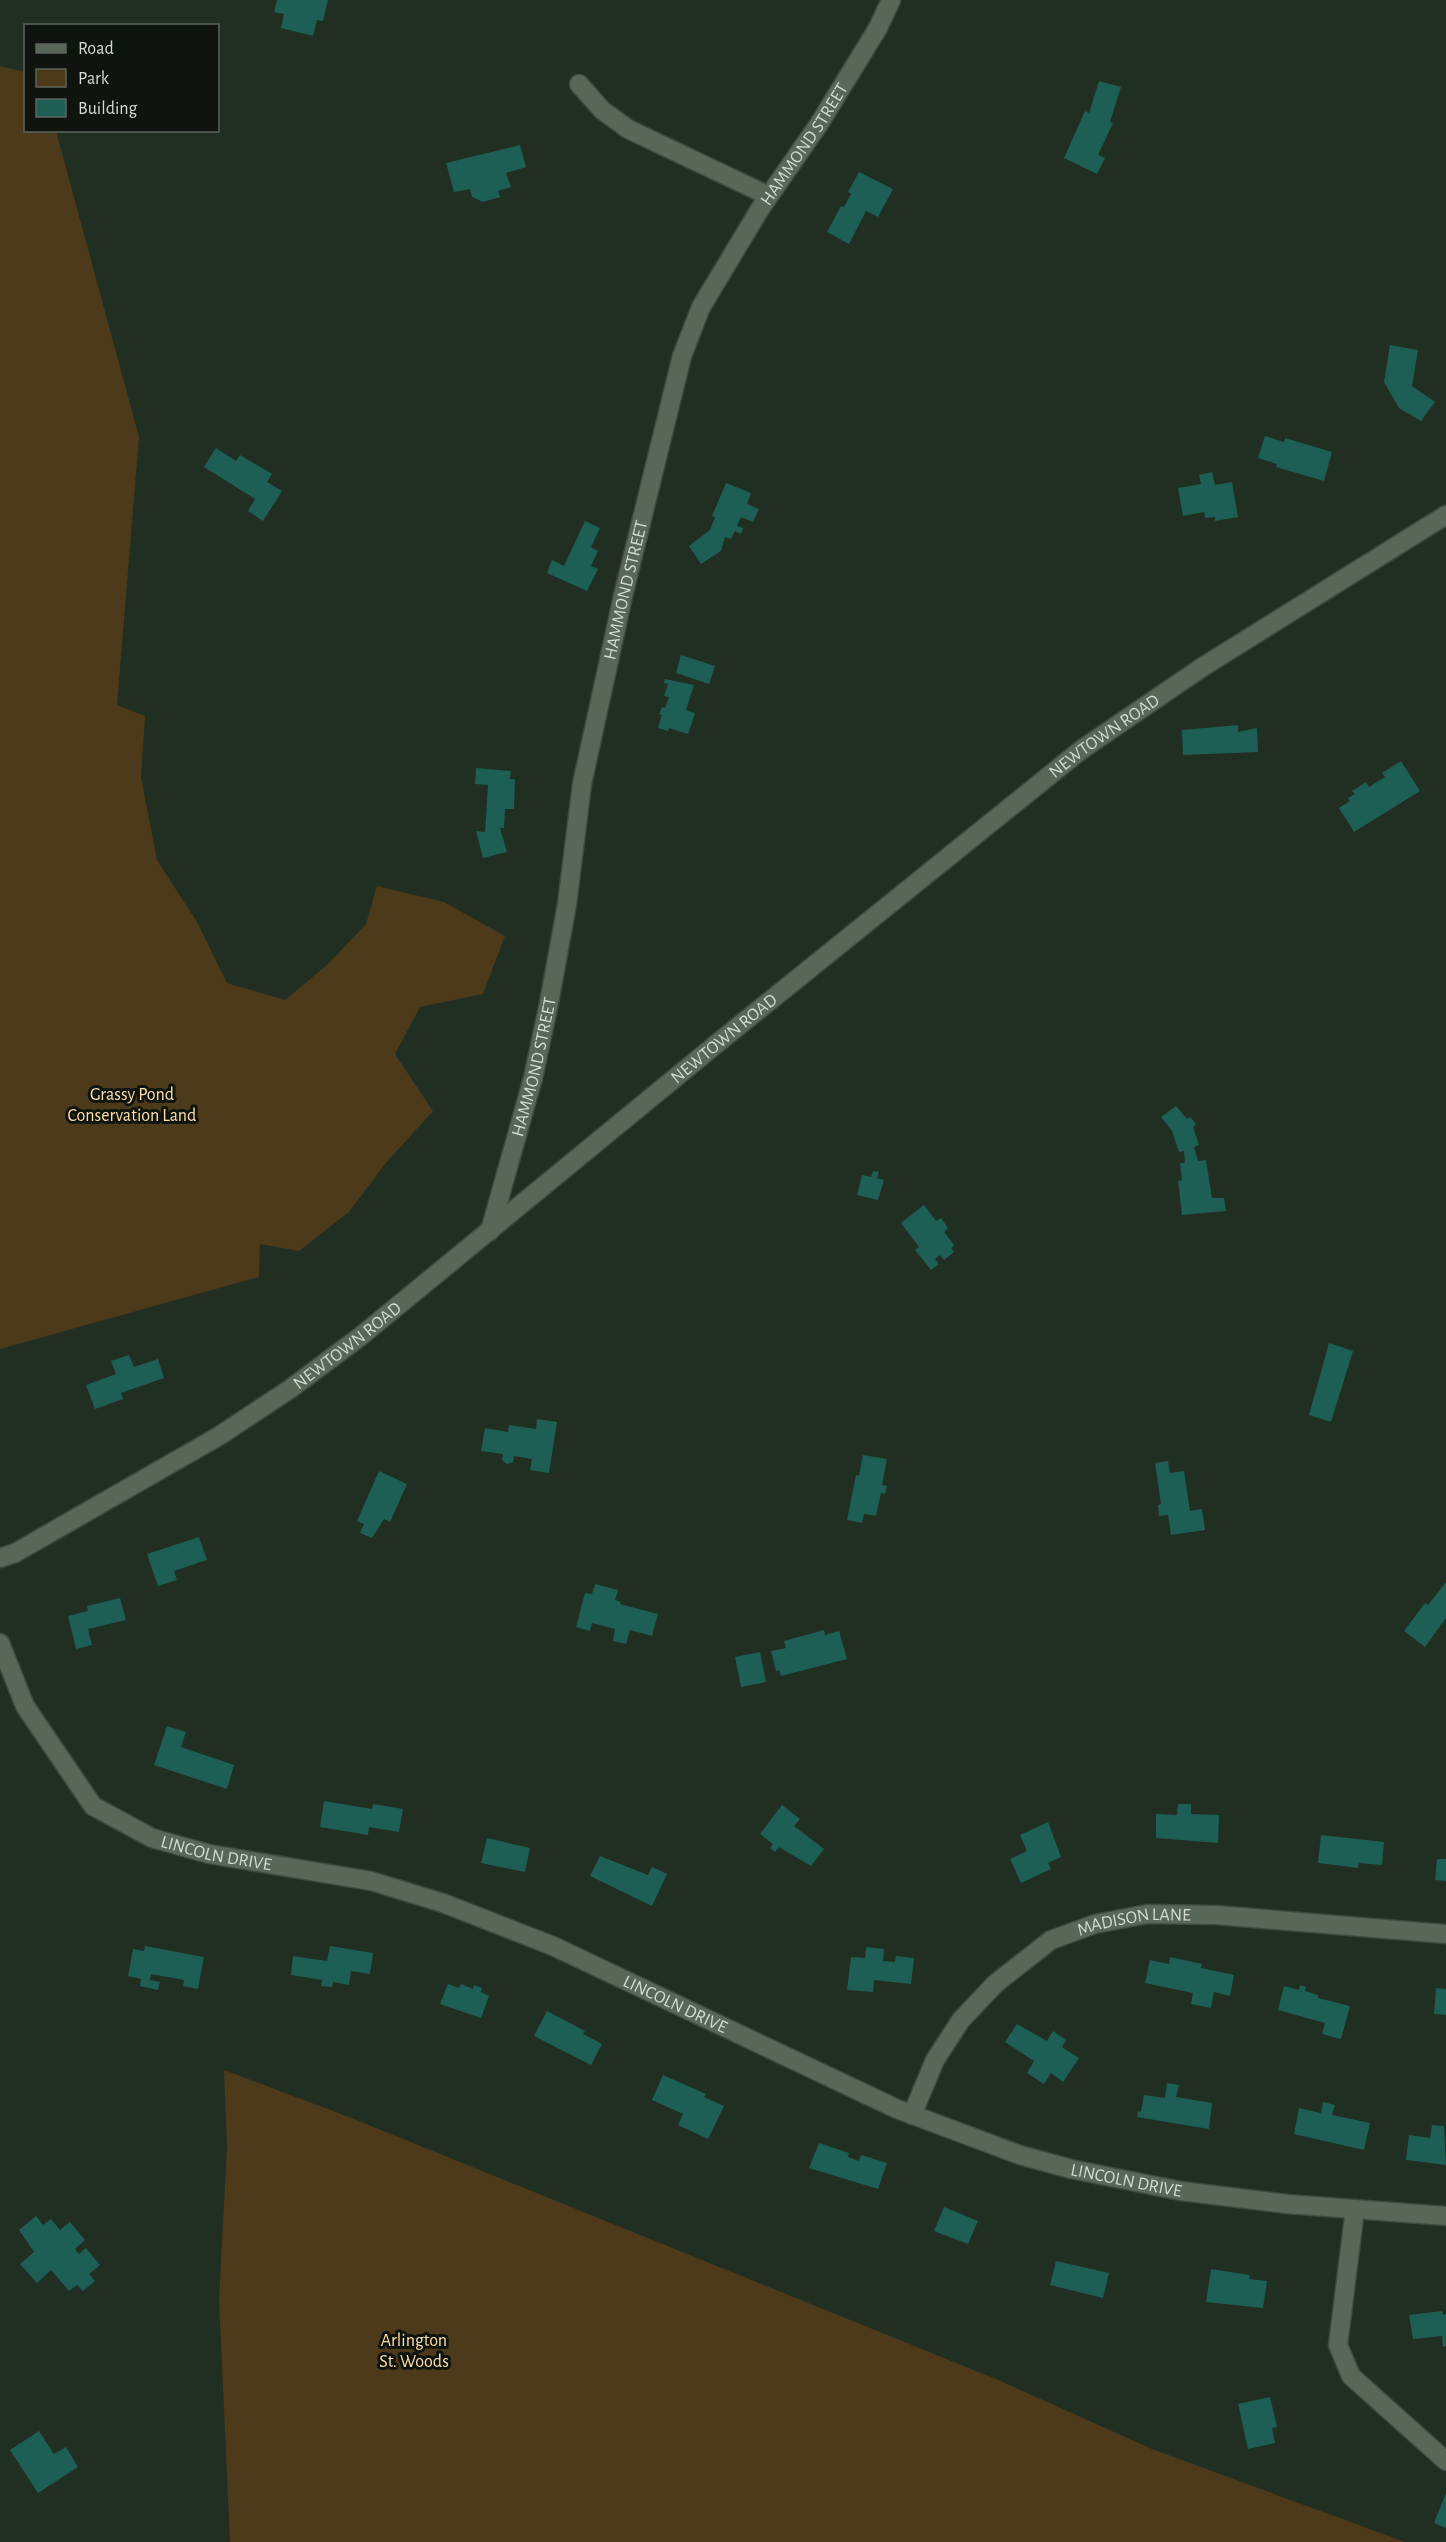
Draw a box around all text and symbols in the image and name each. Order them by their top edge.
legend [24,24,219,132]
text: Road [78,40,114,58]
text: Park [78,70,110,88]
street label: HAMMOND STREET [757,80,852,209]
text: Building [78,100,138,118]
street label: HAMMOND STREET [601,518,651,662]
street label: NEWTOWN ROAD [1046,691,1163,782]
street label: NEWTOWN ROAD [668,991,781,1087]
street label: HAMMOND STREET [509,996,560,1139]
park label: Grassy Pond Conservation Land [68,1086,196,1125]
street label: NEWTOWN ROAD [290,1299,405,1393]
street label: LINCOLN DRIVE [159,1833,273,1874]
street label: MADISON LANE [1075,1906,1191,1940]
street label: LINCOLN DRIVE [620,1973,730,2037]
street label: LINCOLN DRIVE [1069,2161,1184,2201]
park label: Arlington St. Woods [379,2332,449,2371]

